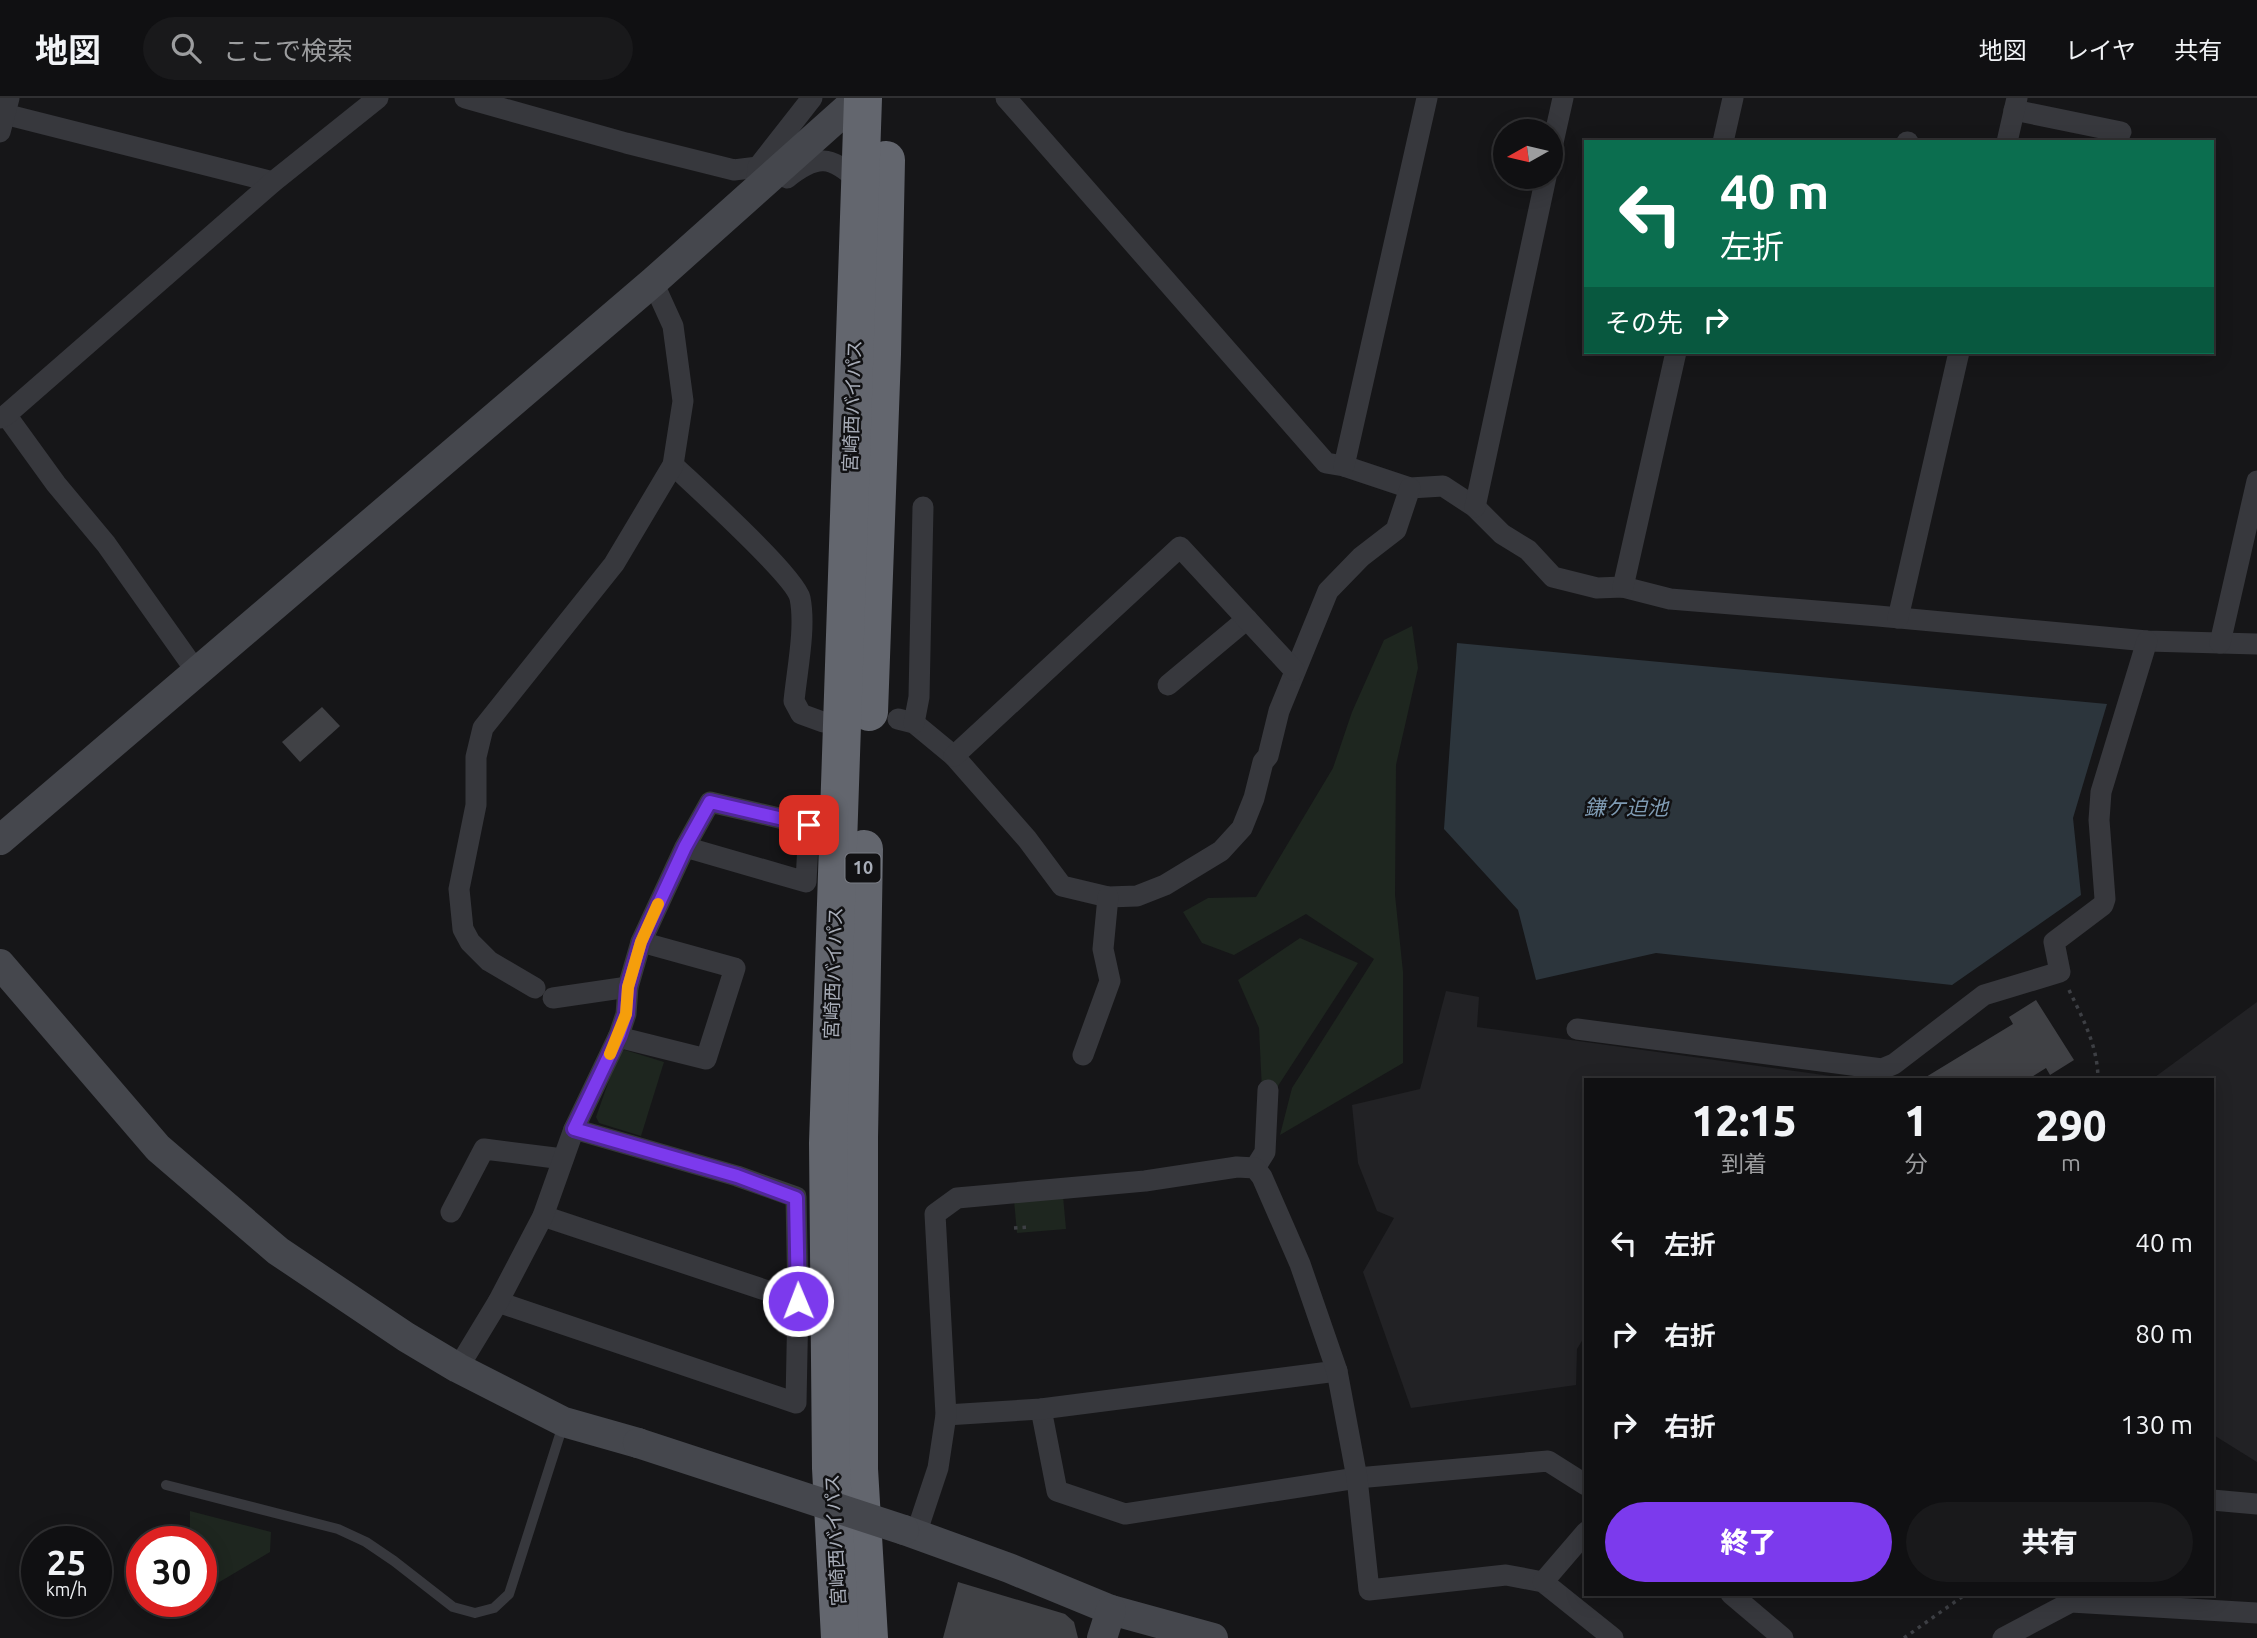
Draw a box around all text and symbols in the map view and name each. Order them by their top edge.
search box [143,17,633,80]
icon: search [167,29,205,67]
text: 地図 [35,31,101,68]
text: ここで検索 [223,36,353,65]
text: 地図 [1979,37,2027,64]
text: レイヤ [2065,37,2136,64]
text: 共有 [2174,37,2222,64]
north arrow [1493,119,1563,189]
map controls [1493,119,1563,189]
text: 40 m [1720,163,1829,218]
icon: left [1605,168,1696,259]
text: 左折 [1720,228,1784,264]
icon: right [1697,301,1735,339]
text: その先 [1605,308,1683,337]
street label: 宮崎西バイパス [839,339,865,473]
pin [779,795,839,855]
water label: 鎌ケ迫池 [1584,795,1670,819]
icon: arrive [790,806,828,844]
road number: 10 [846,854,880,882]
street label: 宮崎西バイパス [820,906,846,1040]
text: 12:15 [1692,1097,1797,1144]
text: 1 [1904,1097,1928,1144]
text: 290 [2035,1102,2106,1149]
text: m [2061,1150,2081,1175]
text: 到着 [1721,1151,1767,1176]
text: 分 [1905,1151,1928,1176]
icon: left [1605,1224,1643,1262]
text: 40 m [2135,1228,2193,1257]
text: 左折 [1664,1230,1716,1259]
position arrow [761,1264,835,1338]
icon: right [1605,1315,1643,1353]
text: 80 m [2135,1319,2193,1348]
text: 右折 [1664,1321,1716,1350]
icon: right [1605,1406,1643,1444]
text: 130 m [2121,1410,2193,1439]
text: 右折 [1664,1412,1716,1441]
street label: 宮崎西バイパス [821,1473,849,1607]
button: 終了 [1605,1502,1892,1582]
button: 共有 [1906,1502,2193,1582]
speed limit sign: 30 [126,1526,217,1617]
text: 25 [47,1542,86,1582]
text: km/h [46,1579,87,1599]

